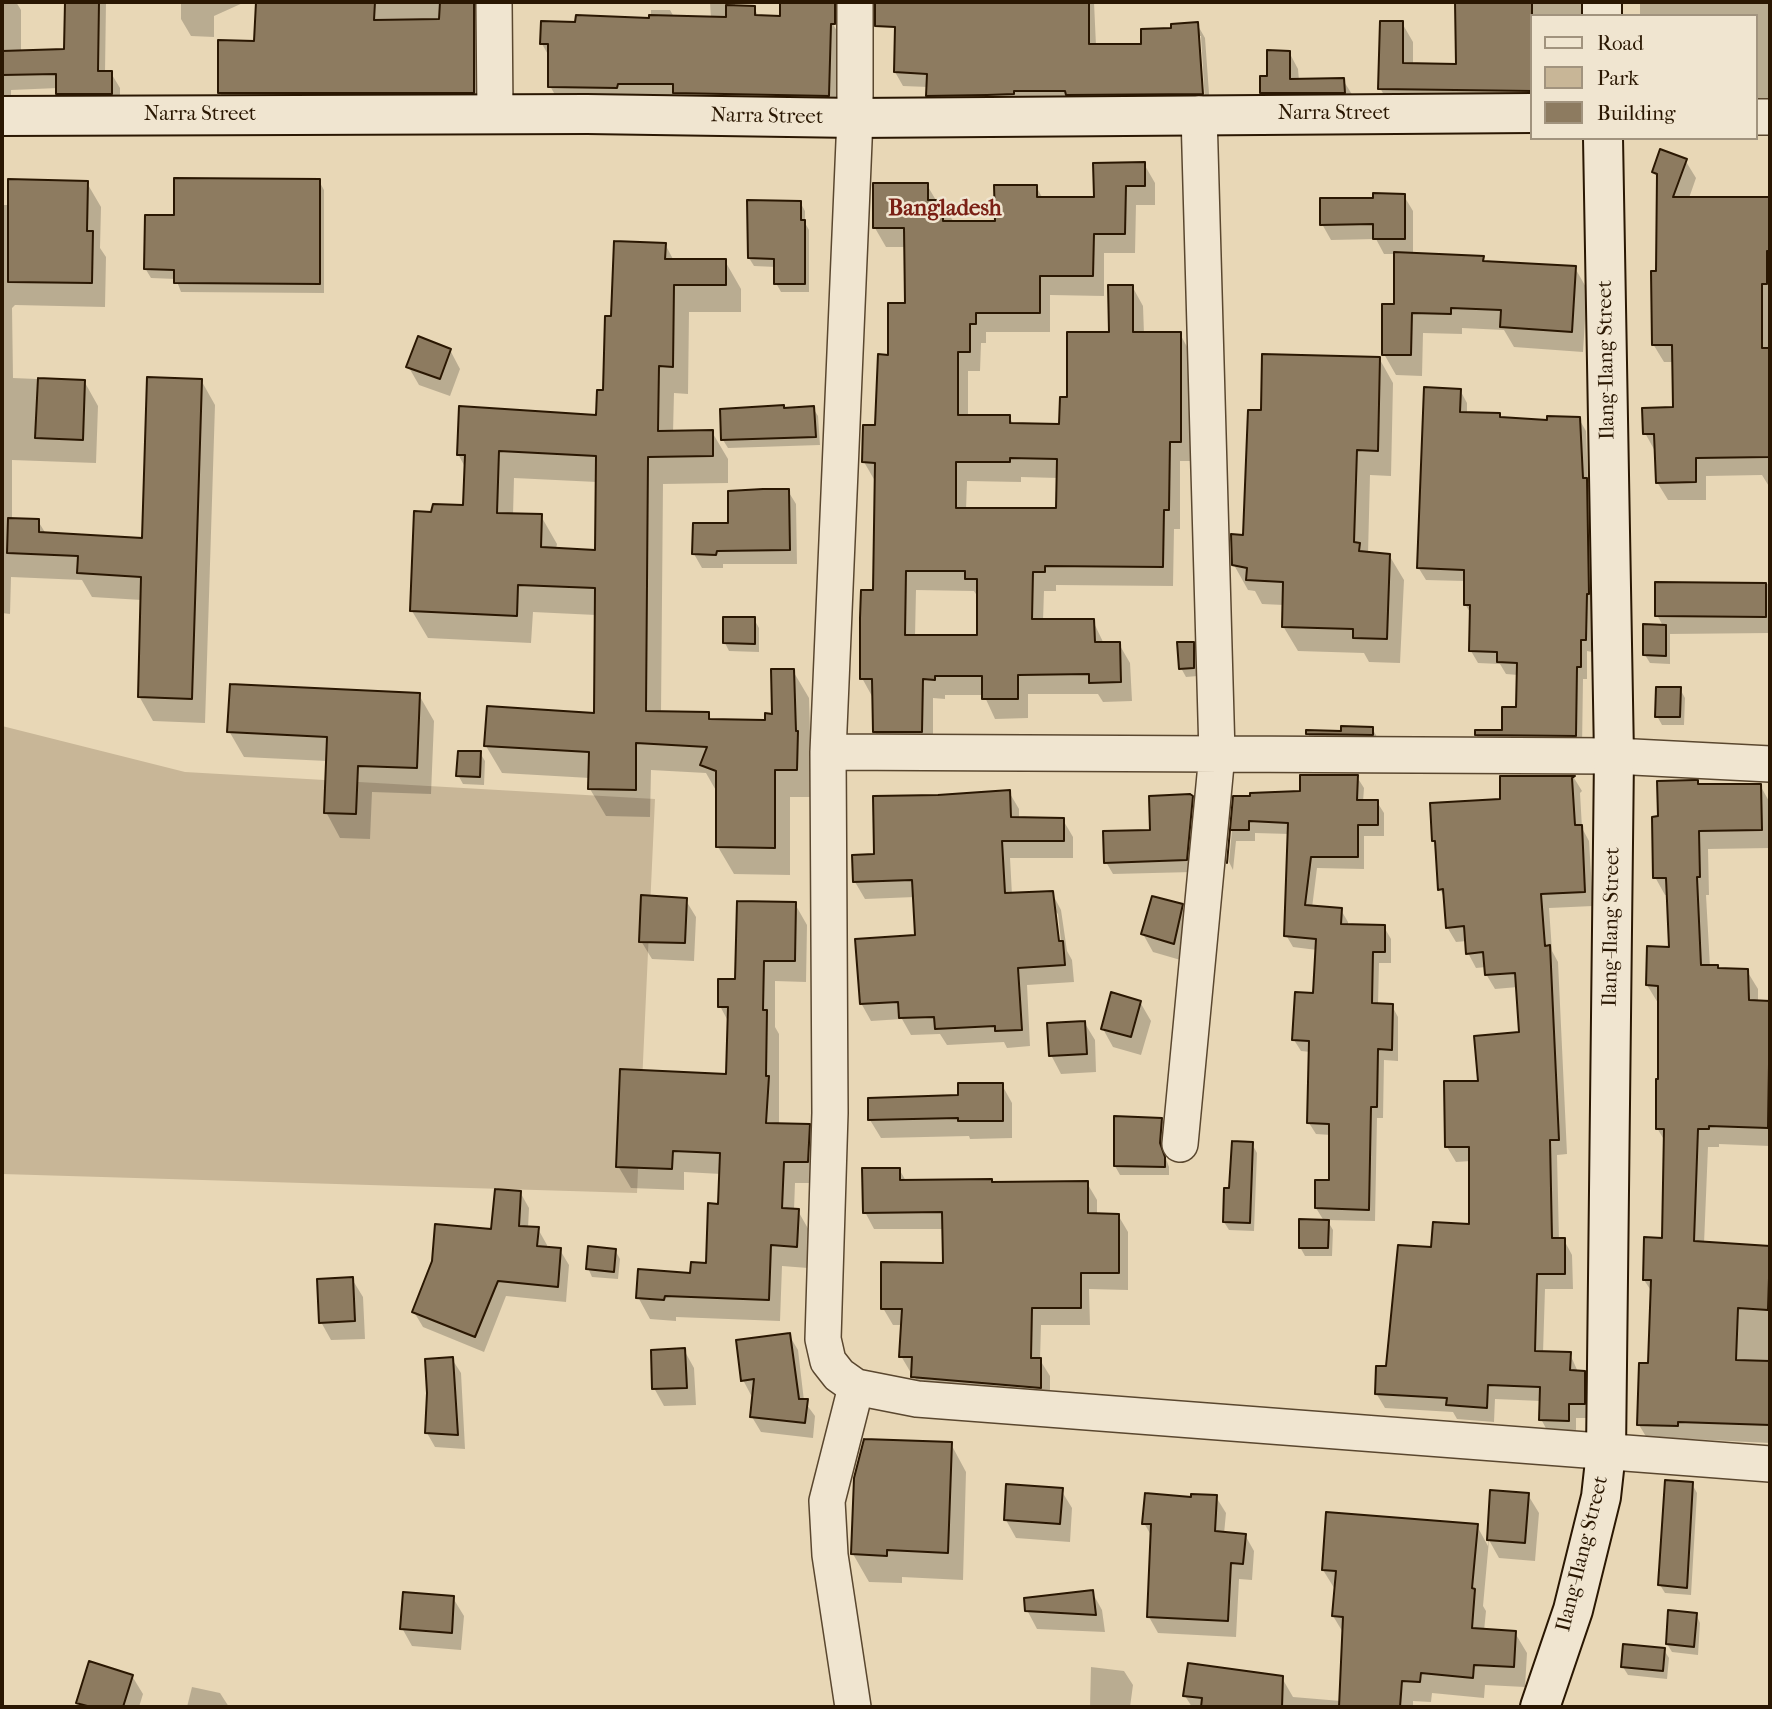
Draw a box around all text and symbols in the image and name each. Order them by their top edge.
legend [1530,14,1758,140]
text: Road [1597,31,1644,55]
text: Park [1597,66,1639,90]
street label: Narra Street [1278,101,1390,127]
text: Building [1597,101,1675,125]
street label: Narra Street [144,102,256,128]
street label: Narra Street [710,103,824,131]
district label: Bangladesh [888,195,1002,223]
street label: Ilang-Ilang Street [1593,280,1621,440]
street label: Ilang-Ilang Street [1598,847,1626,1007]
street label: Ilang-Ilang Street [1551,1474,1615,1634]

